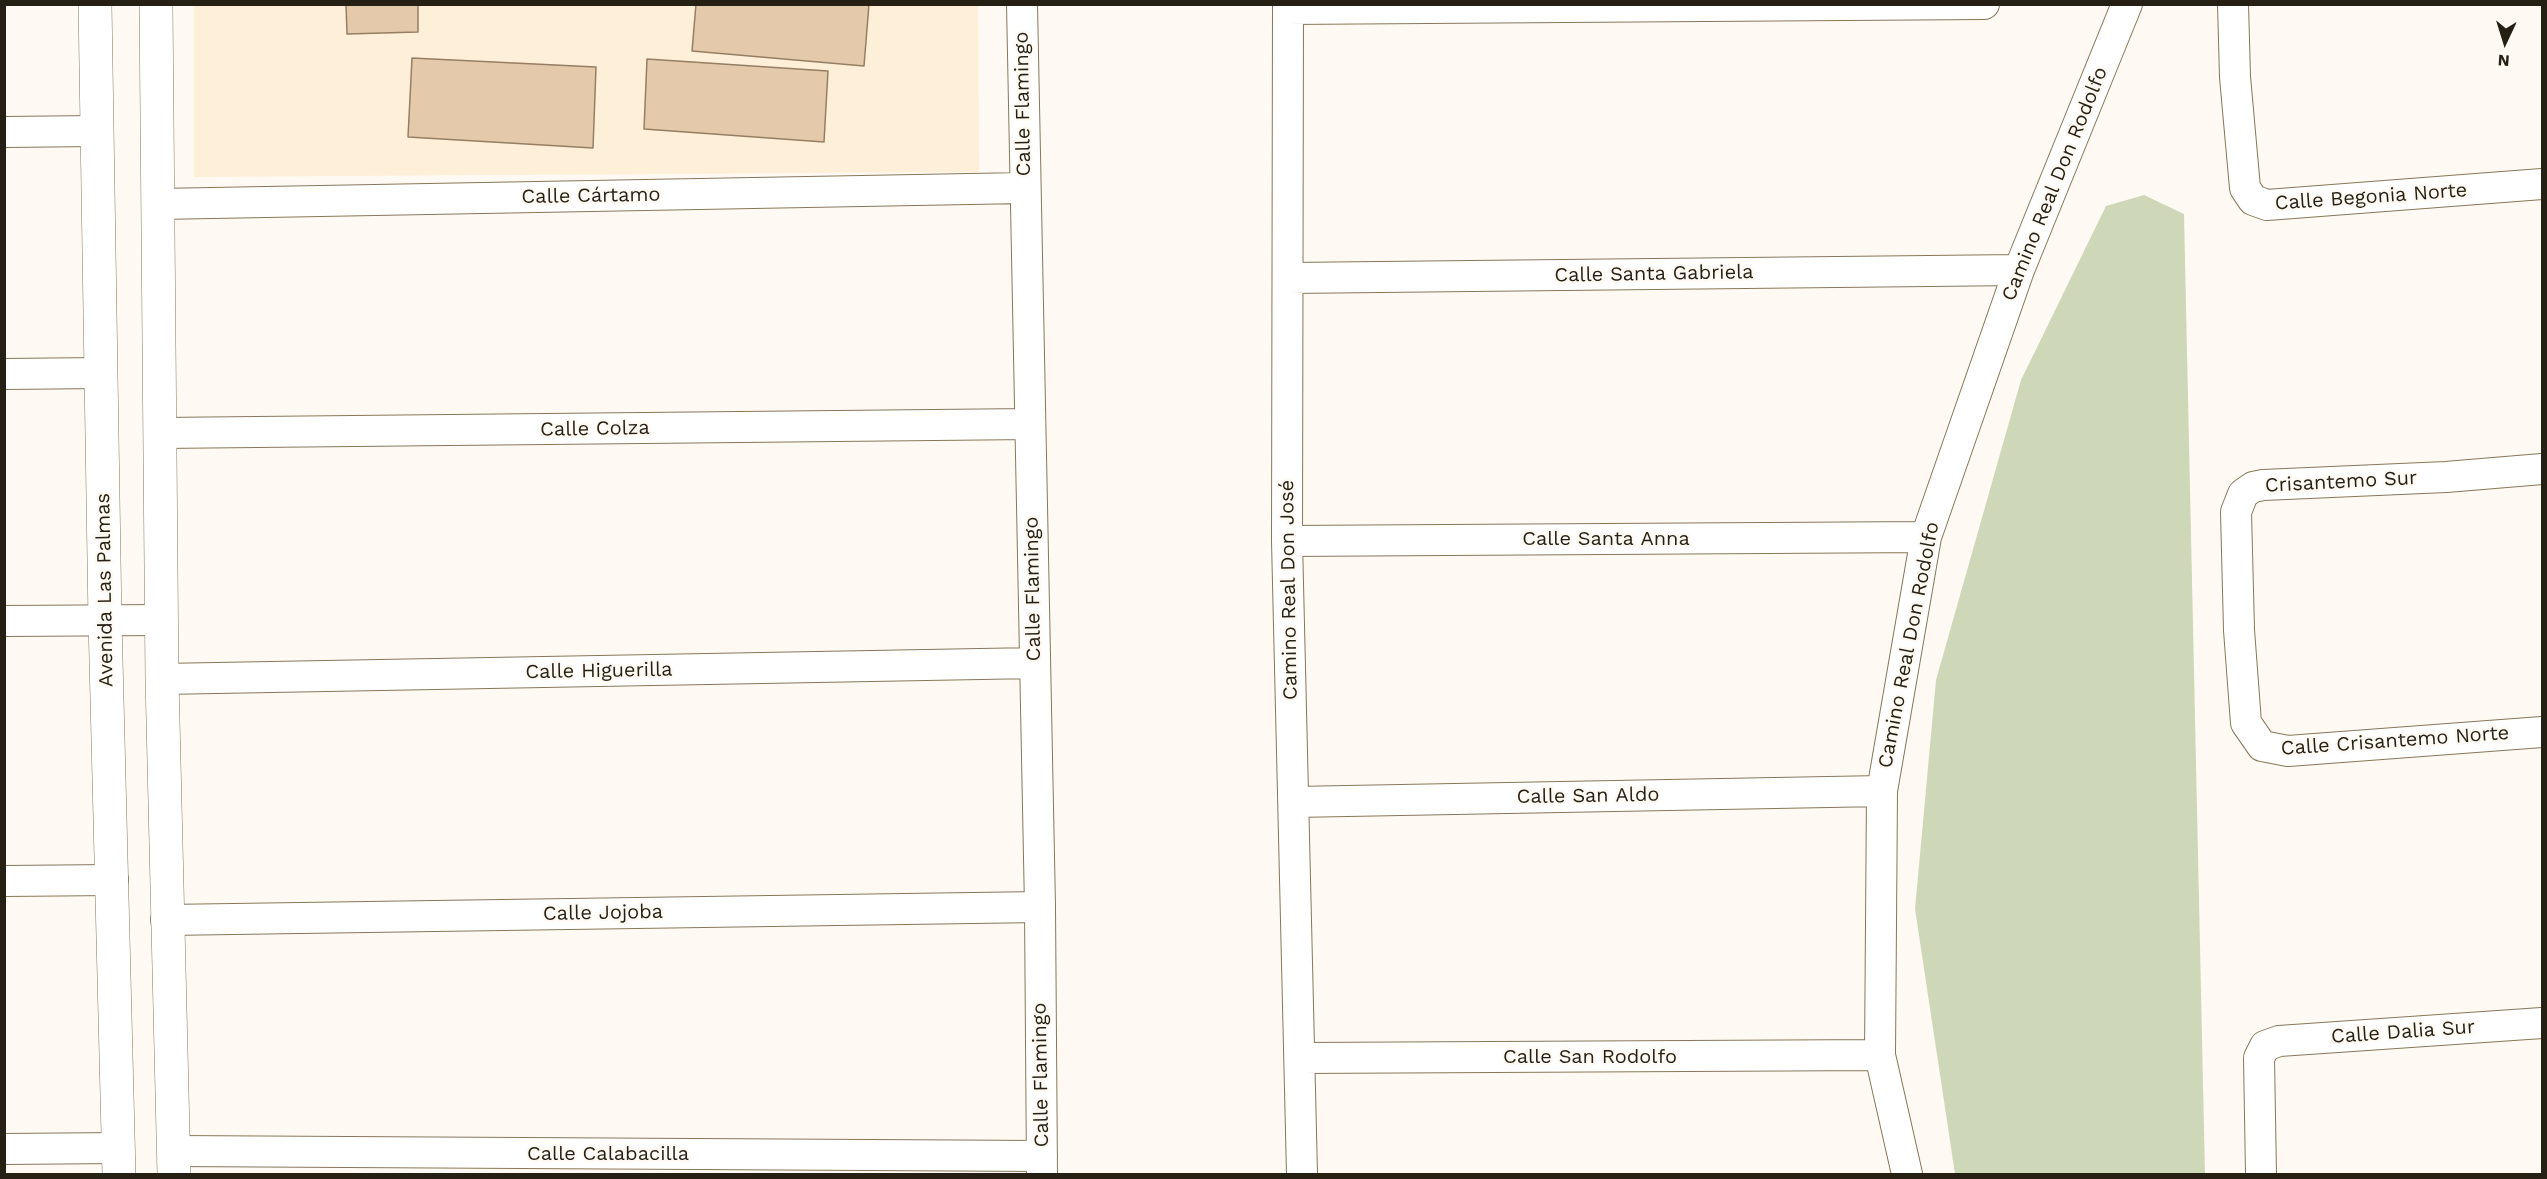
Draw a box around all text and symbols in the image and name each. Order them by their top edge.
north arrow [2475,12,2535,72]
street label: Calle Flamingo [1010,31,1036,177]
text: N [2497,51,2510,70]
street label: Camino Real Don Rodolfo [1997,64,2113,304]
street label: Calle Begonia Norte [2274,178,2468,216]
street label: Calle Cártamo [521,183,661,209]
street label: Calle Santa Gabriela [1554,260,1754,288]
street label: Calle Colza [540,416,650,442]
street label: Crisantemo Sur [2264,466,2418,498]
street label: Camino Real Don José [1275,480,1303,700]
street label: Avenida Las Palmas [91,493,119,687]
street label: Calle Flamingo [1020,516,1046,662]
street label: Camino Real Don Rodolfo [1873,520,1945,770]
street label: Calle Santa Anna [1522,527,1690,551]
street label: Calle Higuerilla [525,658,673,684]
street label: Calle Crisantemo Norte [2280,721,2510,761]
street label: Calle San Aldo [1516,783,1660,809]
street label: Calle Jojoba [543,900,663,926]
street label: Calle Flamingo [1028,1002,1054,1148]
street label: Calle Dalia Sur [2330,1015,2476,1049]
street label: Calle San Rodolfo [1503,1045,1677,1069]
street label: Calle Calabacilla [527,1142,689,1166]

